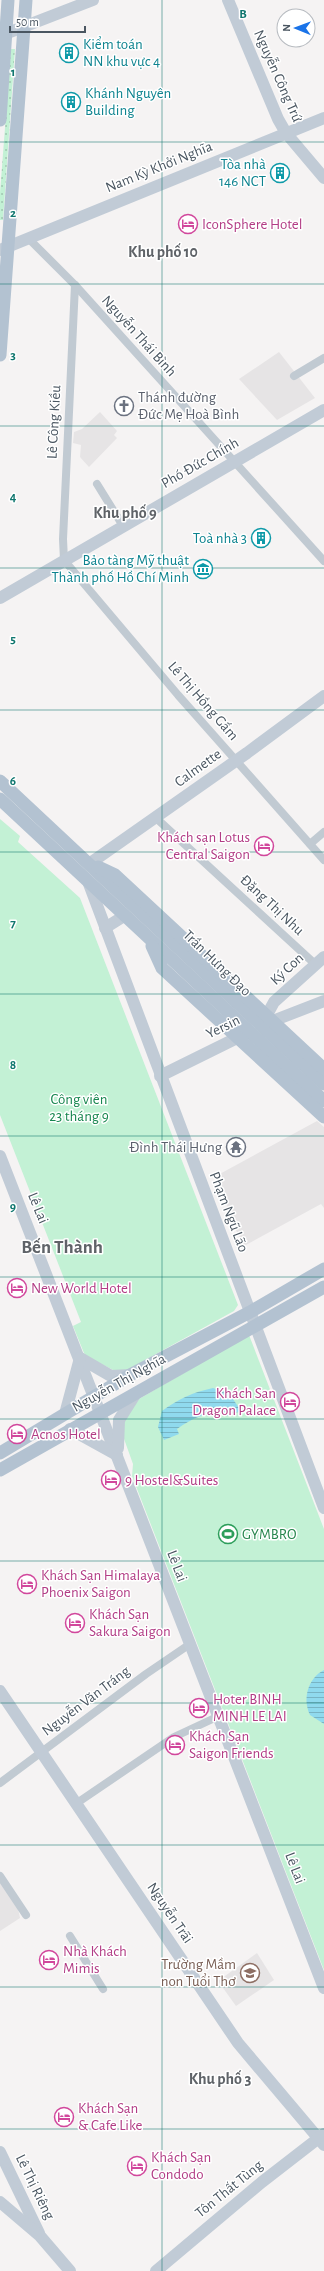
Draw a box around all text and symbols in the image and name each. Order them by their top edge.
scale bar [10,8,85,34]
text: B [239,8,247,21]
north arrow [276,8,316,48]
text: 50 m [16,16,39,28]
street label: Nguyễn Công Trứ [250,27,306,125]
place label: Kiểm toán NN khu vực 4 [83,36,160,69]
building icon: Kiểm toán NN khu vực 4 [58,42,80,64]
text: 1 [11,66,15,79]
place label: Khánh Nguyên Building [85,86,171,118]
building icon: Khánh Nguyên Building [60,91,82,113]
street label: Nam Kỳ Khởi Nghĩa [104,139,214,195]
place label: Tòa nhà 146 NCT [219,157,267,189]
building icon: Tòa nhà 146 NCT [269,162,291,184]
text: 2 [10,207,16,220]
hotel icon: IconSphere Hotel [177,213,199,235]
place label: IconSphere Hotel [202,217,302,232]
district label: Khu phố 10 [128,243,198,260]
street label: Nguyễn Thái Bình [99,292,180,379]
text: 3 [10,349,16,362]
street label: Lê Công Kiều [45,384,63,459]
place label: Thánh đường Đức Mẹ Hoà Bình [138,390,239,422]
church icon: Thánh đường Đức Mẹ Hoà Bình [113,395,135,417]
street label: Phó Đức Chính [159,435,241,491]
text: 4 [10,491,17,504]
district label: Khu phố 9 [93,504,157,521]
building icon: Toà nhà 3 [250,527,272,549]
place label: Toà nhà 3 [193,531,247,546]
place label: Bảo tàng Mỹ thuật Thành phố Hồ Chí Minh [51,553,189,585]
museum icon: Bảo tàng Mỹ thuật Thành phố Hồ Chí Minh [192,558,214,580]
text: 5 [10,633,16,646]
street label: Lê Thị Hồng Gấm [165,659,241,743]
street label: Calmette [172,746,224,790]
text: 6 [10,775,16,788]
place label: Khách sạn Lotus Central Saigon [157,830,250,862]
hotel icon: Khách sạn Lotus Central Saigon [253,835,275,857]
street label: Ðặng Thị Nhu [237,872,307,938]
text: 7 [10,917,16,930]
street label: Trần Hưng Đạo [180,927,254,999]
street label: Ký Con [268,950,306,988]
street label: Yersin [204,1012,242,1042]
text: 8 [10,1059,16,1072]
park label: Công viên 23 tháng 9 [49,1092,109,1124]
temple icon: Đình Thái Hưng [225,1136,247,1158]
place label: Đình Thái Hưng [129,1140,223,1155]
street label: Phạm Ngũ Lão [207,1170,251,1254]
street label: Lê Lai [25,1190,51,1226]
text: 9 [10,1201,16,1214]
district label: Bến Thành [21,1237,103,1257]
hotel icon: New World Hotel [6,1277,28,1299]
place label: New World Hotel [31,1281,132,1296]
street label: Nguyễn Thị Nghĩa [69,1350,168,1415]
place label: Khách Sạn Dragon Palace [192,1386,276,1418]
hotel icon: Khách Sạn Dragon Palace [279,1391,301,1413]
hotel icon: Acnos Hotel [6,1423,28,1445]
place label: Acnos Hotel [31,1427,101,1442]
hotel icon: 9 Hostel&Suites [100,1469,122,1491]
place label: 9 Hostel&Suites [125,1473,218,1488]
sports icon: GYMBRO [217,1523,239,1545]
place label: GYMBRO [242,1527,297,1542]
street label: Lê Lai [164,1548,190,1584]
place label: Khách Sạn Himalaya Phoenix Saigon [41,1568,160,1600]
hotel icon: Khách Sạn Himalaya Phoenix Saigon [16,1573,38,1595]
place label: Khách Sạn Sakura Saigon [89,1607,171,1639]
hotel icon: Khách Sạn Sakura Saigon [64,1612,86,1634]
street label: Nguyễn Văn Tráng [39,1662,133,1739]
place label: Hoter BINH MINH LE LAI [213,1692,287,1724]
hotel icon: Hoter BINH MINH LE LAI [188,1697,210,1719]
place label: Khách Sạn Saigon Friends [189,1729,273,1761]
hotel icon: Khách Sạn Saigon Friends [164,1734,186,1756]
street label: Lê Lai [282,1850,308,1886]
street label: Nguyễn Trãi [144,1879,197,1946]
place label: Nhà Khách Mimis [63,1944,127,1976]
hotel icon: Nhà Khách Mimis [38,1949,60,1971]
place label: Trường Mầm non Tuổi Thơ [161,1957,236,1989]
school or university icon: Trường Mầm non Tuổi Thơ [239,1962,261,1984]
district label: Khu phố 3 [189,2070,251,2087]
place label: Khách Sạn & Cafe Like [78,2101,143,2133]
hotel icon: Khách Sạn & Cafe Like [53,2106,75,2128]
place label: Khách Sạn Condodo [151,2150,211,2182]
street label: Lê Thị Riêng [13,2152,57,2223]
hotel icon: Khách Sạn Condodo [126,2155,148,2177]
street label: Tôn Thất Tùng [193,2157,266,2221]

